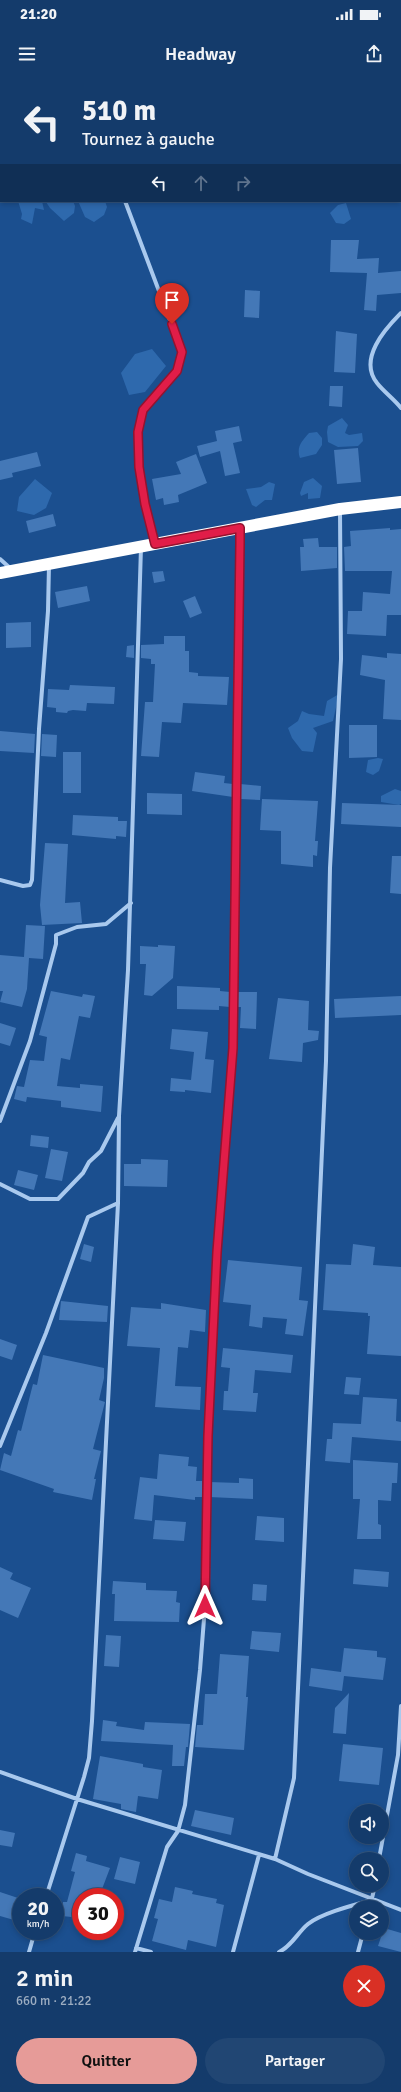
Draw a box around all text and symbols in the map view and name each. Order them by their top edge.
text: 21:20 [20,5,57,23]
icon: menu [16,43,38,65]
text: Headway [165,43,236,65]
icon: share [363,43,385,65]
text: 510 m [82,94,156,128]
icon: left [16,96,68,148]
text: Tournez à gauche [82,128,215,150]
icon: left [148,172,170,194]
icon: ahead [190,172,212,194]
icon: right [232,172,254,194]
pin [155,283,189,324]
icon: arrive [161,289,183,311]
position arrow [184,1585,226,1627]
map controls [349,1804,389,1940]
button: sound [349,1804,389,1844]
button: search [349,1852,389,1892]
speed limit sign: 30 [72,1888,124,1940]
text: 20 [27,1896,49,1921]
button: layers [349,1900,389,1940]
text: km/h [27,1918,49,1930]
text: 2 min [16,1963,73,1993]
button: close [343,1965,385,2007]
text: 660 m · 21:22 [16,1993,92,2009]
button: Quitter [16,2038,197,2084]
button: Partager [205,2038,385,2084]

